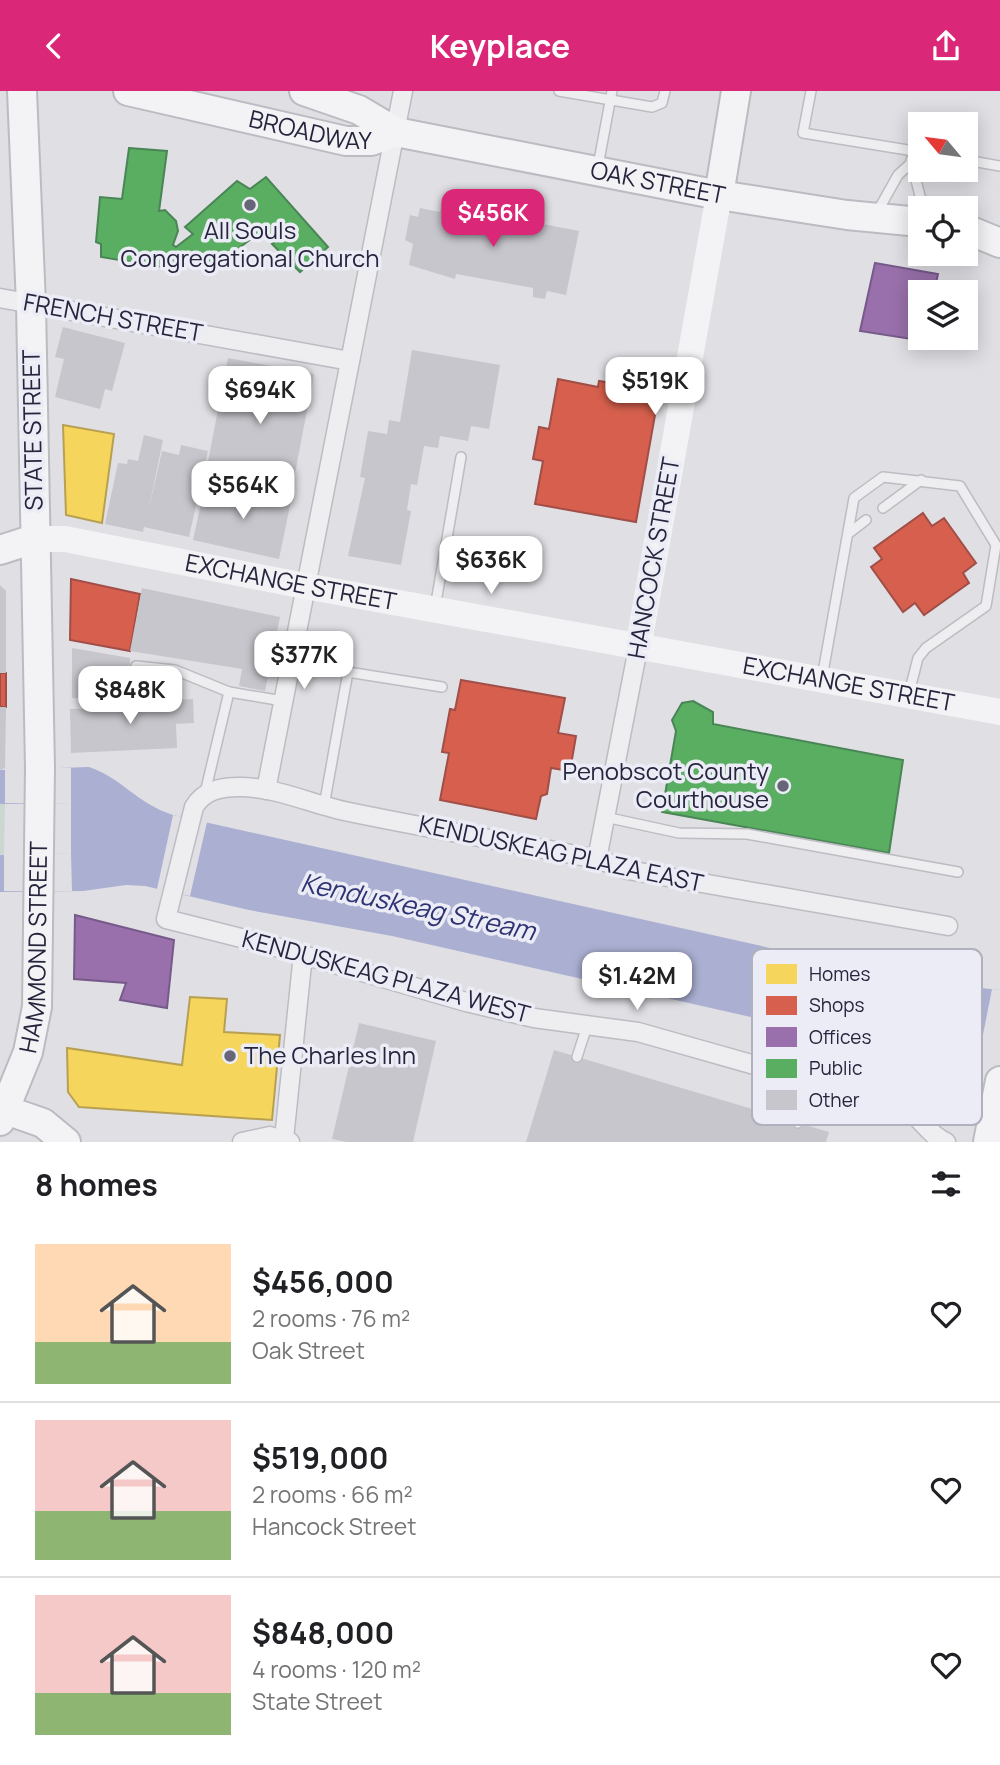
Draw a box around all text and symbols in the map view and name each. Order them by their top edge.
text: Keyplace [430,24,570,68]
icon: back [35,27,73,65]
icon: share [927,27,965,65]
street label: BROADWAY [246,101,373,156]
north arrow [908,112,978,182]
map controls [908,112,978,350]
street label: OAK STREET [588,152,729,211]
pin: $456K [444,190,542,249]
text: $456K [457,196,529,228]
button: locate [908,196,978,266]
marker: All Souls Congregational Church [242,197,258,213]
place label: All Souls Congregational Church [121,213,379,274]
button: layers [908,280,978,350]
street label: FRENCH STREET [21,285,206,349]
street label: STATE STREET [14,349,49,511]
pin: $519K [606,357,704,417]
text: $519K [621,364,689,396]
pin: $694K [211,367,309,426]
text: $694K [224,373,296,405]
street label: HANCOCK STREET [619,454,687,661]
pin: $564K [194,461,292,521]
text: $564K [207,468,279,500]
pin: $636K [442,537,540,596]
text: $636K [455,543,527,575]
street label: EXCHANGE STREET [183,545,400,617]
pin: $377K [255,631,353,691]
text: $377K [270,638,338,670]
street label: EXCHANGE STREET [741,648,958,719]
pin: $848K [81,667,179,726]
text: $848K [94,673,166,705]
place label: Penobscot County Courthouse [563,754,769,815]
marker: Penobscot County Courthouse [775,778,791,794]
street label: KENDUSKEAG PLAZA EAST [416,806,707,899]
street label: HAMMOND STREET [10,840,54,1056]
water label: Kenduskeag Stream [298,864,541,949]
street label: KENDUSKEAG PLAZA WEST [239,921,535,1030]
legend [752,949,982,1125]
pin: $1.42M [580,953,694,1012]
text: $1.42M [598,959,676,991]
text: Homes [809,961,870,987]
text: Shops [809,992,864,1018]
text: Offices [809,1024,871,1050]
place label: The Charles Inn [244,1038,416,1071]
marker: The Charles Inn [222,1048,238,1064]
text: Public [809,1055,862,1081]
text: Other [809,1087,860,1113]
text: 8 homes [35,1164,158,1205]
icon: filters [927,1165,965,1203]
text: $456,000 [252,1261,394,1302]
icon: home [91,1272,175,1356]
icon: heart [927,1295,965,1333]
text: 2 rooms · 76 m² [252,1302,410,1334]
text: Oak Street [252,1334,365,1366]
text: $519,000 [252,1437,388,1478]
icon: home [91,1448,175,1532]
icon: heart [927,1471,965,1509]
text: 2 rooms · 66 m² [252,1478,413,1510]
text: Hancock Street [252,1510,416,1542]
text: $848,000 [252,1612,394,1653]
icon: home [91,1623,175,1707]
icon: heart [927,1646,965,1684]
text: 4 rooms · 120 m² [252,1653,421,1685]
text: State Street [252,1685,383,1717]

